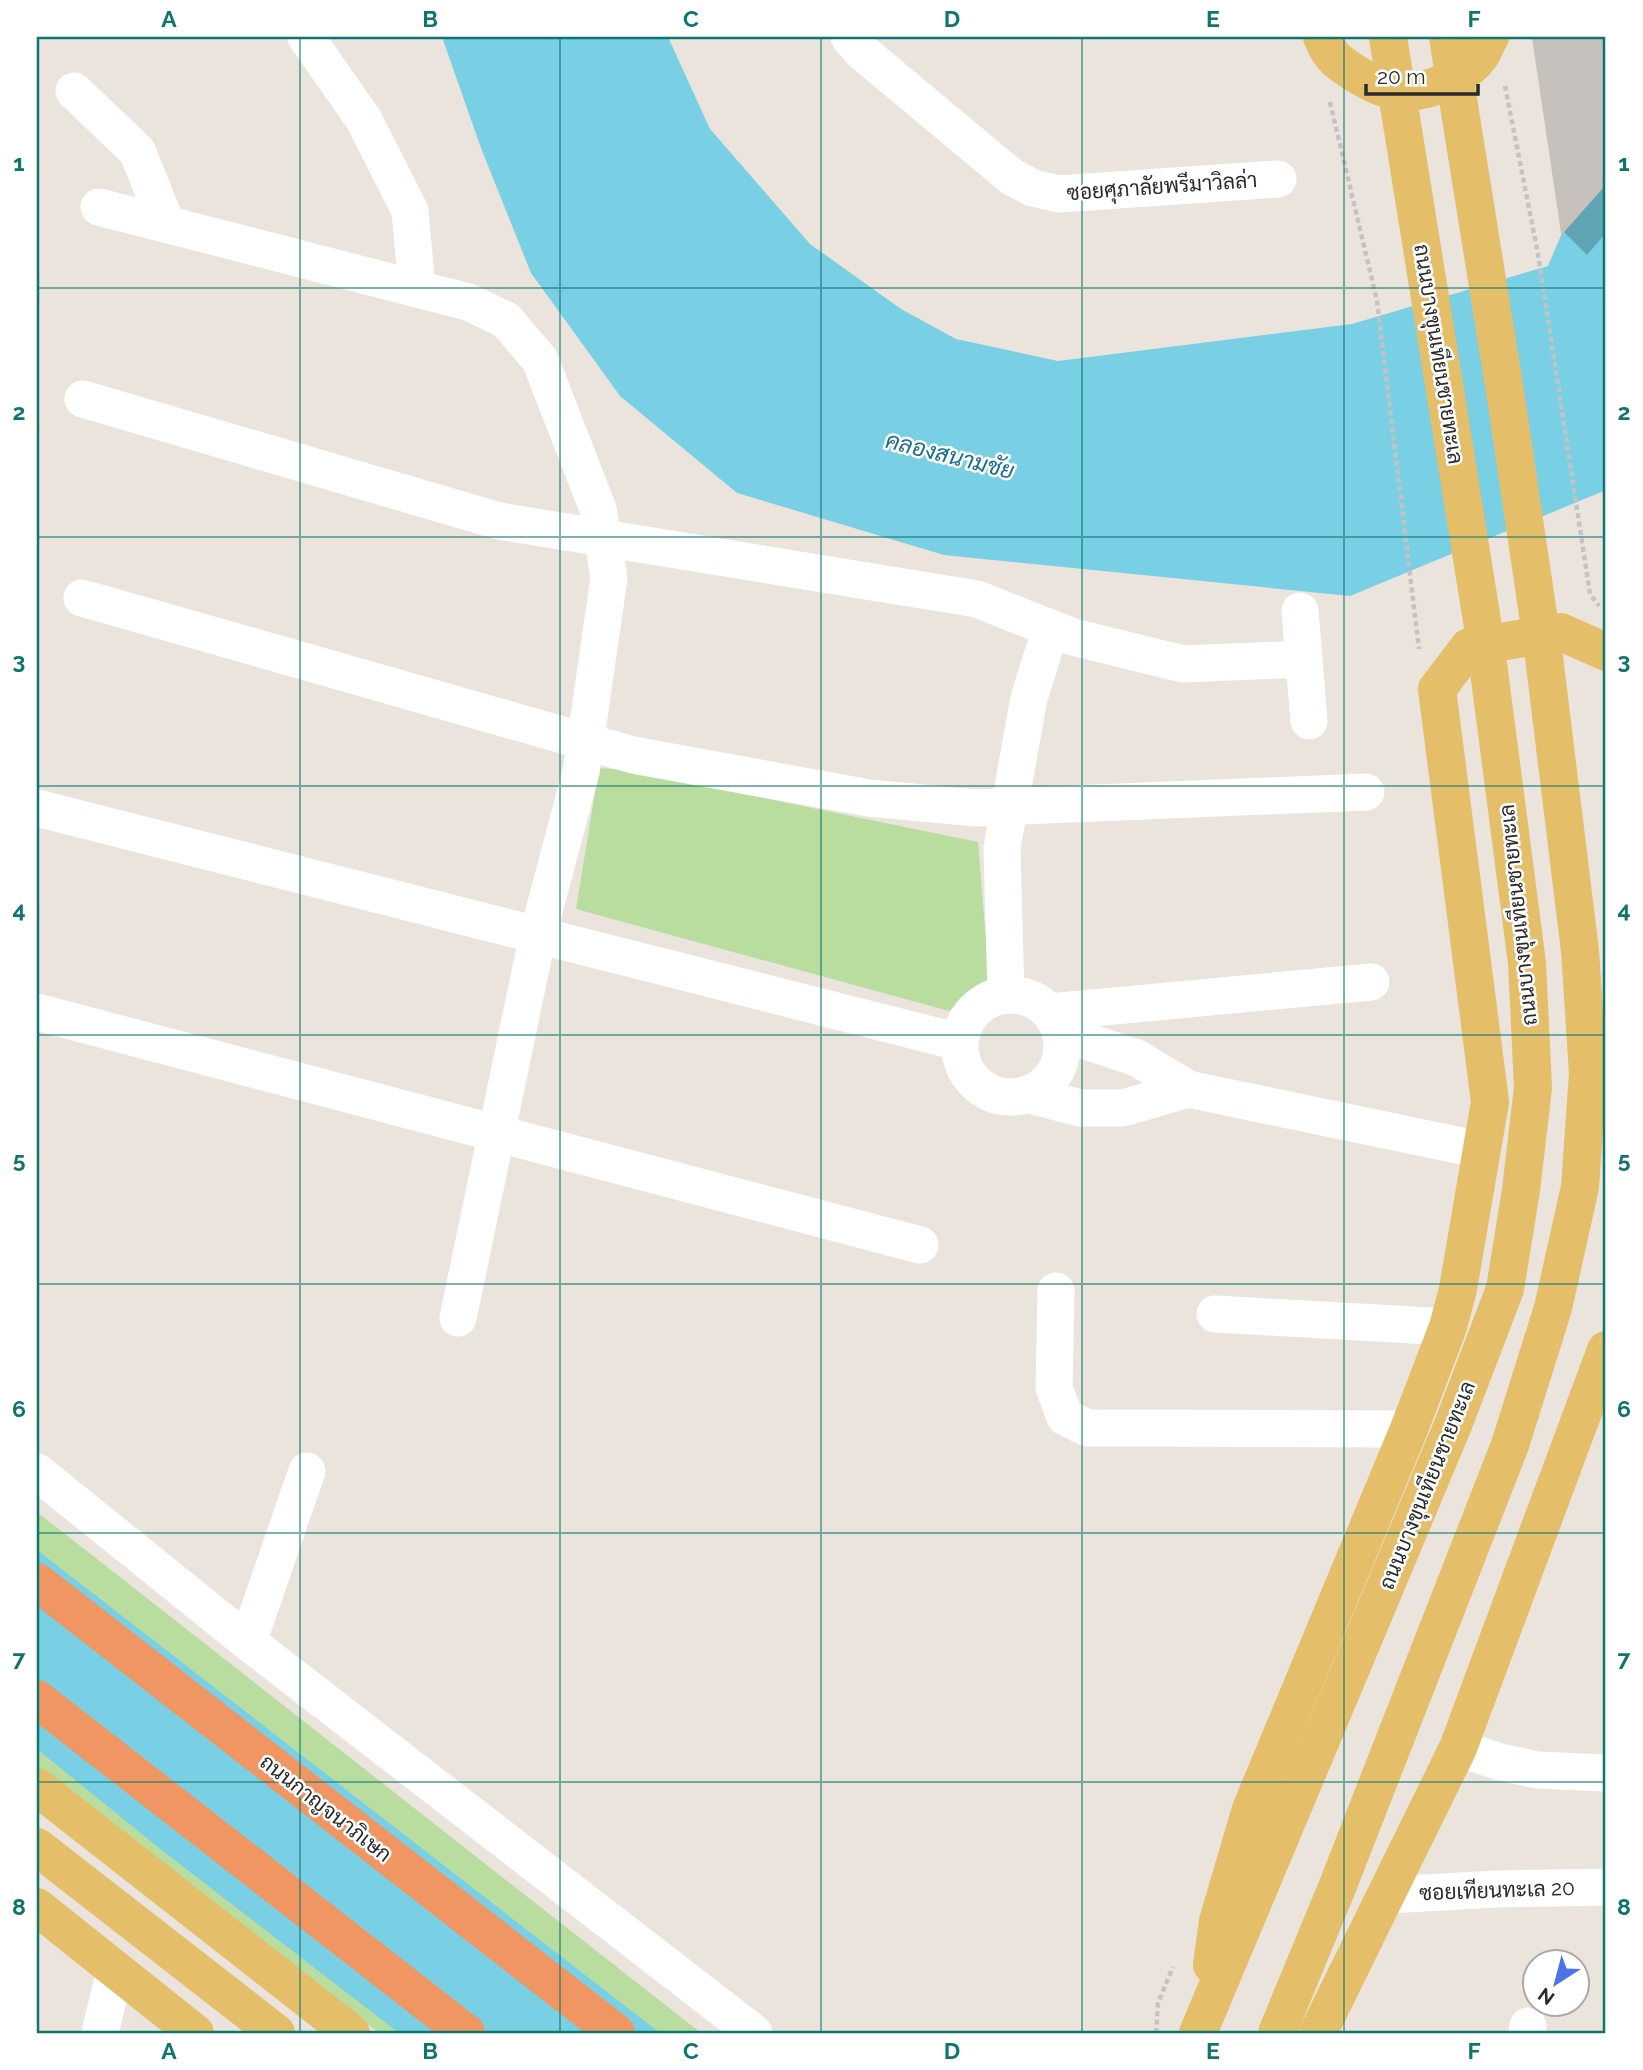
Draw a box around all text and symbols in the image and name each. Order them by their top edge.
text: A [161,5,177,32]
text: B [422,5,438,32]
text: C [683,5,699,32]
text: D [944,5,960,32]
text: E [1206,5,1220,32]
text: F [1467,5,1481,32]
scale bar [1366,52,1478,96]
text: 20 m [1377,64,1425,89]
text: 1 [13,149,25,176]
text: 1 [1618,149,1630,176]
street label: ซอยศุภาลัยพรีมาวิลล่า [1066,167,1258,207]
street label: ถนนบางขุนเทียนชายทะเล [1407,242,1469,466]
text: 2 [13,398,25,425]
text: 2 [1618,398,1630,425]
water label: คลองสนามชัย [883,426,1017,484]
text: 3 [13,647,25,674]
text: 3 [1618,647,1630,674]
street label: ถนนบางขุนเทียนชายทะเล [1494,803,1544,1027]
text: 4 [12,896,26,923]
text: 4 [1617,896,1631,923]
text: 5 [13,1146,26,1173]
text: 5 [1618,1146,1631,1173]
street label: ถนนบางขุนเทียนชายทะเล [1374,1377,1482,1594]
text: 6 [12,1395,26,1422]
text: 6 [1617,1395,1631,1422]
text: 7 [13,1644,26,1671]
text: 7 [1618,1644,1631,1671]
street label: ถนนกาญจนาภิเษก [255,1749,397,1867]
street label: ซอยเทียนทะเล 20 [1419,1875,1575,1905]
text: 8 [12,1893,26,1920]
text: 8 [1617,1893,1631,1920]
north arrow [1520,1948,1590,2018]
text: N [1534,1984,1558,2010]
text: A [161,2037,177,2064]
text: B [422,2037,438,2064]
text: C [683,2037,699,2064]
text: D [944,2037,960,2064]
text: E [1206,2037,1220,2064]
text: F [1467,2037,1481,2064]

